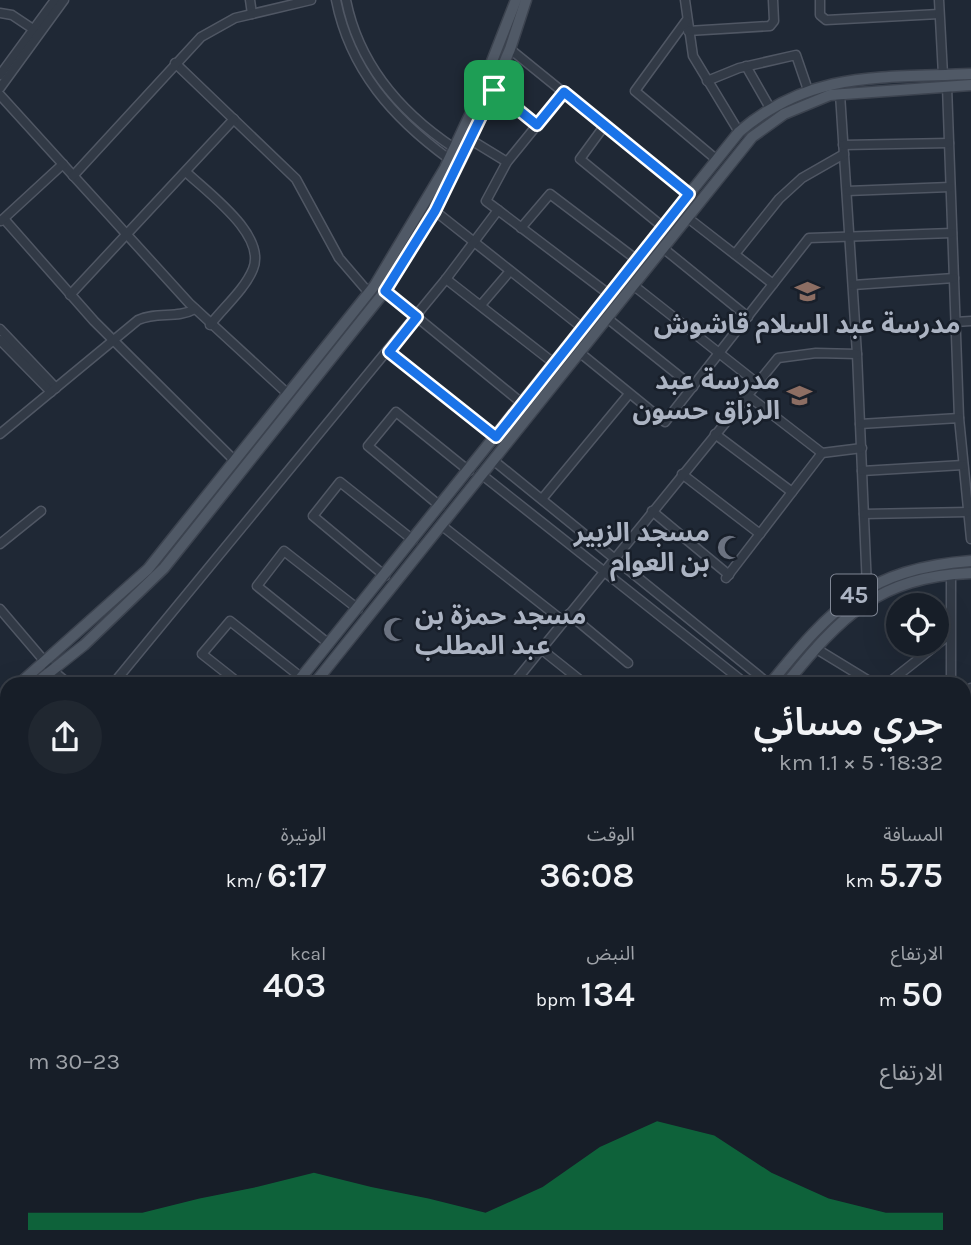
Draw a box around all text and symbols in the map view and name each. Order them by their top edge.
pin [464,60,524,120]
icon: arrive [475,71,513,109]
school or university icon: مدرسة عبد السلام قاشوش [793,278,821,306]
place label: مدرسة عبد السلام قاشوش [654,309,960,344]
place label: مدرسة عبد الرزاق حسون [632,365,780,426]
school or university icon: مدرسة عبد الرزاق حسون [786,381,814,409]
place label: مسجد الزبير بن العوام [573,517,710,582]
mosque icon: مسجد الزبير بن العوام [716,533,744,561]
road number: 45 [831,574,877,616]
map controls [886,593,949,656]
button: locate [886,593,949,656]
place label: مسجد حمزة بن عبد المطلب [415,600,586,661]
mosque icon: مسجد حمزة بن عبد المطلب [381,616,409,644]
button: share [28,700,102,774]
text: جري مسائي [753,700,943,745]
text: 18:32 · 5 × 1.1 km [779,749,943,776]
text: الوتيرة [281,824,326,846]
text: الوقت [587,824,635,846]
text: المسافة [883,824,943,846]
text: 6:17 [267,855,326,896]
text: 36:08 [539,855,635,896]
text: 5.75 [878,855,943,896]
text: /km [226,870,267,892]
text: km [845,870,878,892]
text: kcal [290,943,326,965]
text: النبض [586,943,635,965]
text: الارتفاع [891,943,943,965]
text: 403 [263,965,326,1006]
text: 134 [580,974,635,1015]
text: 50 [901,974,943,1015]
text: bpm [536,989,580,1011]
text: m [879,989,901,1011]
text: 23–30 m [28,1048,120,1075]
text: الارتفاع [880,1059,943,1086]

